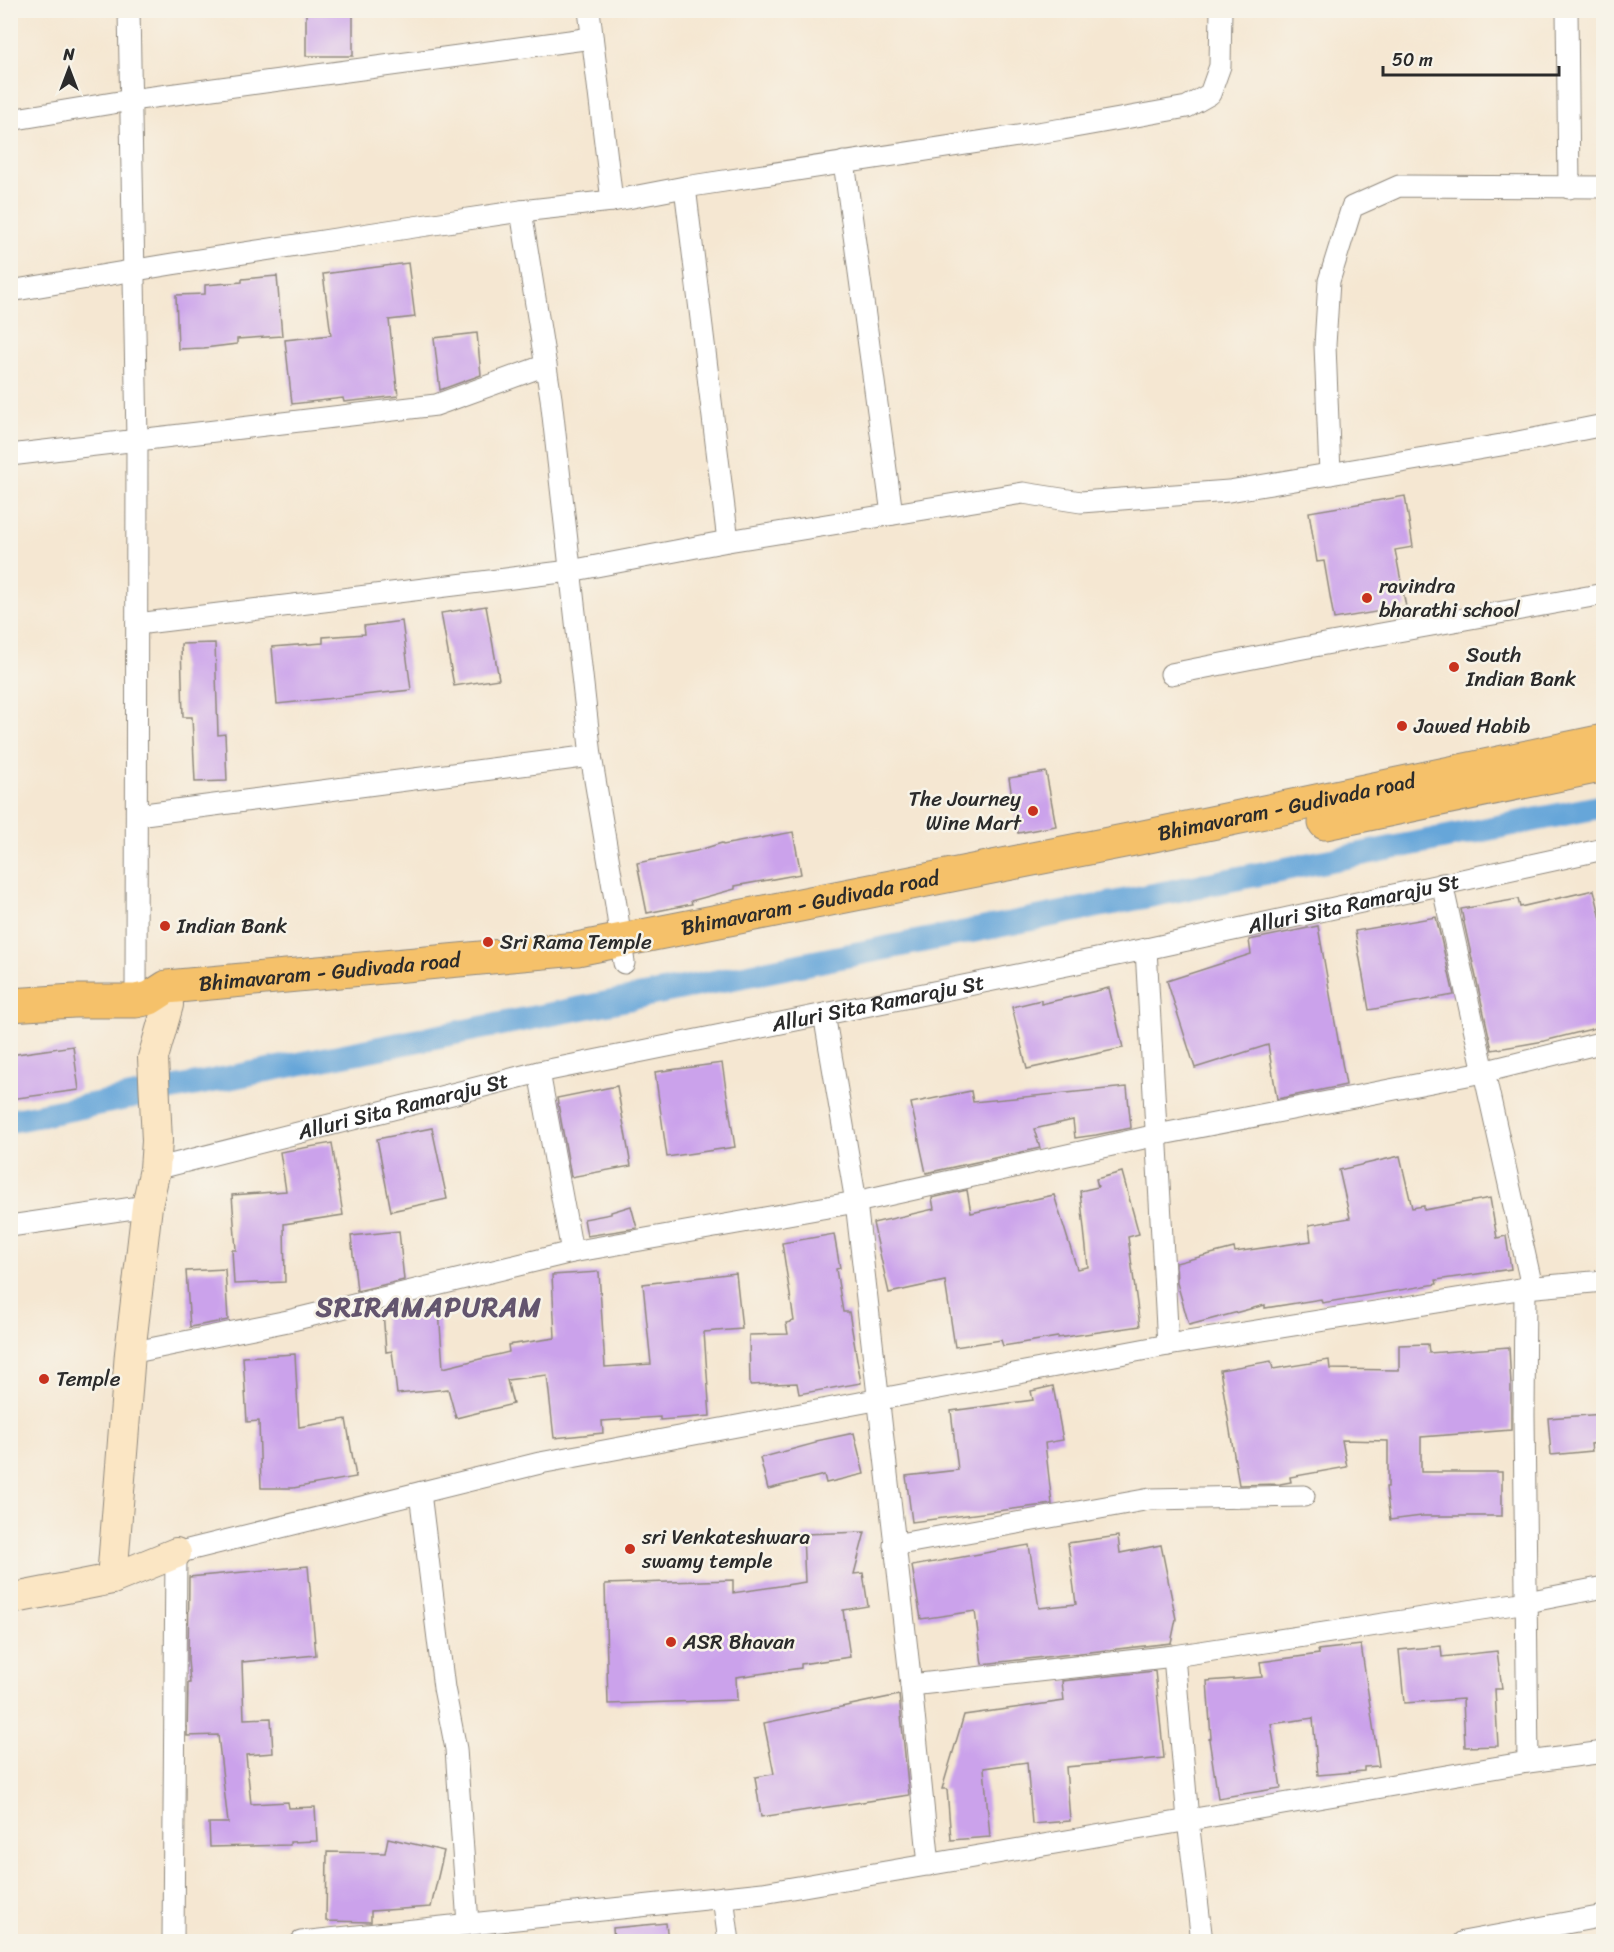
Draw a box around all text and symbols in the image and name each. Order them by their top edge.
north arrow [39,39,99,99]
scale bar [1383,39,1558,77]
text: N [62,40,75,69]
text: 50 m [1392,44,1433,76]
place label: ravindra bharathi school [1379,567,1521,629]
marker: ravindra bharathi school [1360,591,1374,605]
place label: South Indian Bank [1465,636,1576,698]
marker: South Indian Bank [1447,660,1461,674]
place label: Jawed Habib [1413,707,1531,745]
marker: Jawed Habib [1395,719,1409,733]
street label: Bhimavaram - Gudivada road [1154,761,1421,853]
place label: The Journey Wine Mart [909,780,1023,842]
marker: The Journey Wine Mart [1026,804,1040,818]
street label: Bhimavaram - Gudivada road [678,859,944,947]
street label: Alluri Sita Ramaraju St [1243,862,1463,945]
place label: Indian Bank [176,907,287,945]
marker: Indian Bank [158,919,172,933]
place label: Sri Rama Temple [500,923,652,961]
marker: Sri Rama Temple [481,935,495,949]
street label: Bhimavaram - Gudivada road [197,941,464,1003]
street label: Alluri Sita Ramaraju St [767,963,988,1044]
street label: Alluri Sita Ramaraju St [293,1061,513,1151]
district label: SRIRAMAPURAM [315,1283,542,1331]
place label: Temple [56,1360,121,1398]
marker: Temple [37,1372,51,1386]
place label: sri Venkateshwara swamy temple [641,1518,810,1580]
marker: sri Venkateshwara swamy temple [623,1542,637,1556]
place label: ASR Bhavan [682,1623,795,1661]
marker: ASR Bhavan [664,1635,678,1649]

